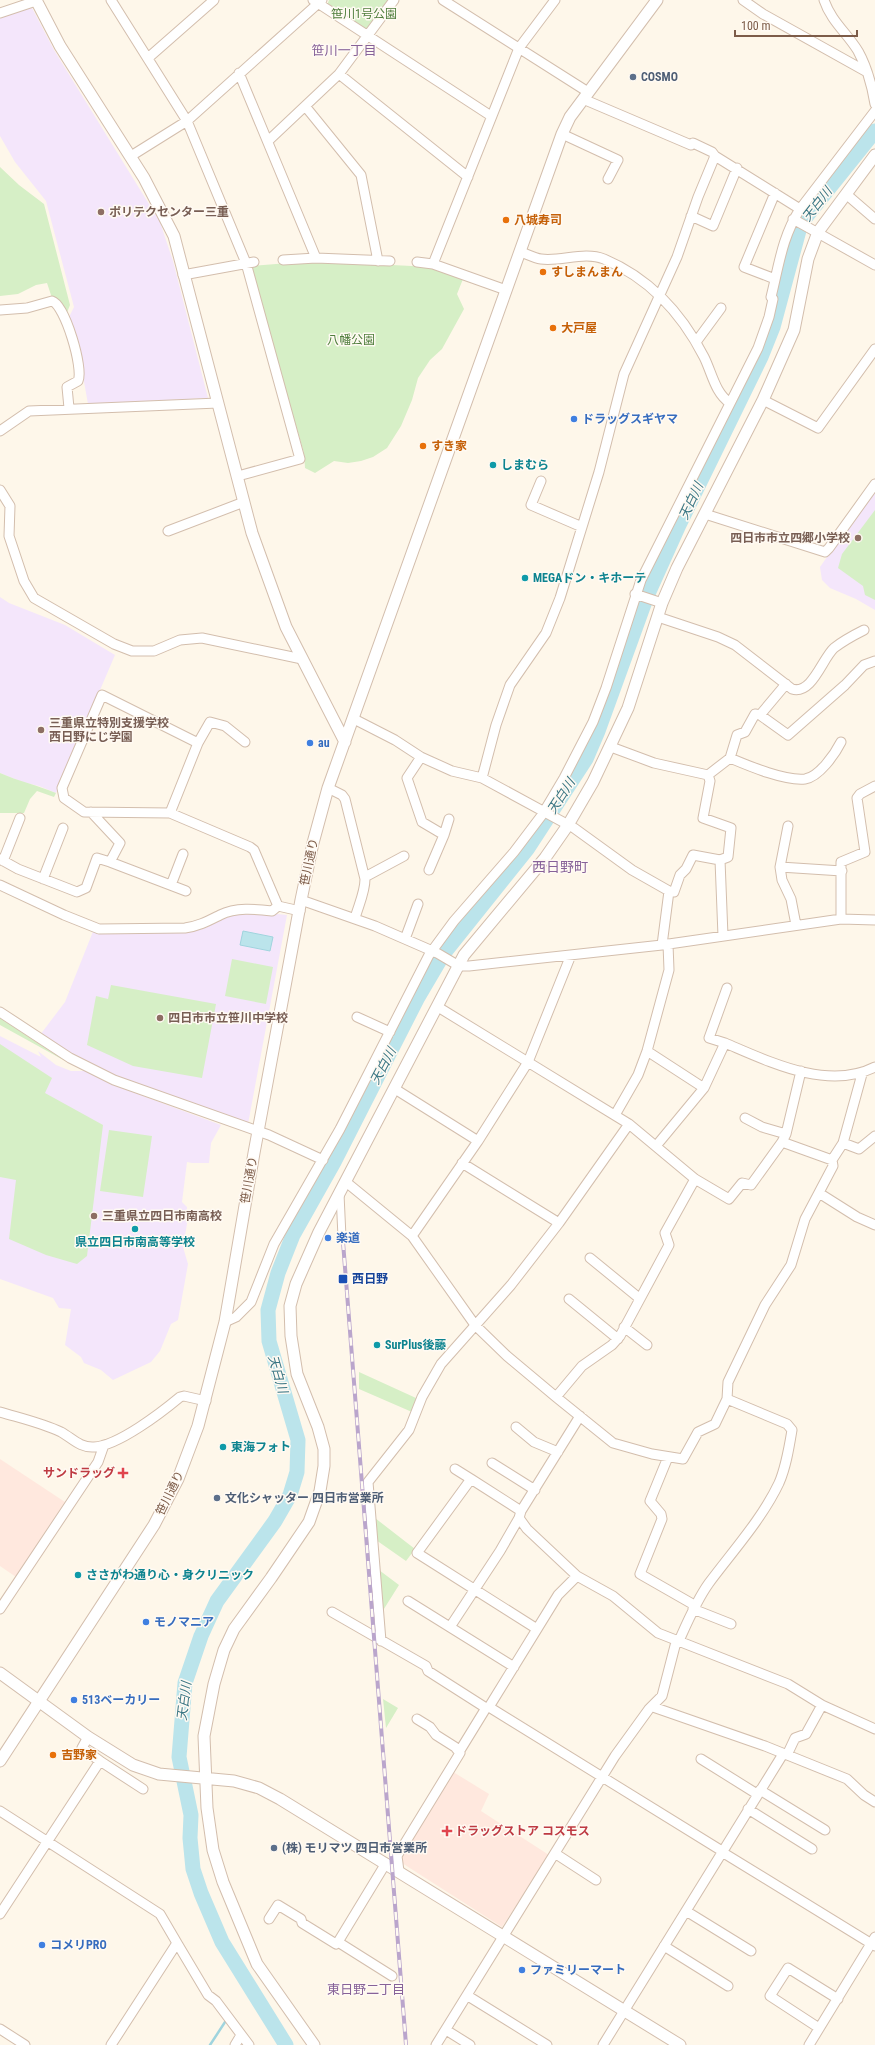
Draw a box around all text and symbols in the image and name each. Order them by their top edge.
park label: 笹川1号公園 [331,7,397,21]
scale bar [735,12,857,38]
text: 100 m [741,19,771,33]
district label: 笹川一丁目 [311,43,377,58]
place label: COSMO [641,70,678,84]
marker: COSMO [628,72,638,82]
water label: 天白川 [799,182,836,224]
place label: ポリテクセンター三重 [109,205,229,219]
marker: ポリテクセンター三重 [96,207,106,217]
place label: 八城寿司 [514,213,562,227]
marker: 八城寿司 [501,215,511,225]
place label: すしまんまん [551,265,623,279]
marker: すしまんまん [538,267,548,277]
place label: 大戸屋 [561,321,597,335]
marker: 大戸屋 [548,323,558,333]
park label: 八幡公園 [327,333,375,347]
place label: ドラッグスギヤマ [582,412,678,426]
marker: ドラッグスギヤマ [569,414,579,424]
place label: すき家 [431,439,467,453]
marker: すき家 [418,441,428,451]
place label: しまむら [501,458,549,472]
marker: しまむら [488,460,498,470]
water label: 天白川 [676,478,707,522]
place label: 四日市市立四郷小学校 [730,531,850,545]
marker: 四日市市立四郷小学校 [853,533,863,543]
place label: MEGAドン・キホーテ [533,571,646,585]
marker: MEGAドン・キホーテ [520,573,530,583]
place label: 三重県立特別支援学校 西日野にじ学園 [49,716,169,744]
marker: 三重県立特別支援学校 西日野にじ学園 [36,725,46,735]
place label: au [318,736,330,750]
marker: au [305,738,315,748]
water label: 天白川 [544,774,579,816]
street label: 笹川通り [297,837,321,887]
district label: 西日野町 [532,859,588,875]
place label: 四日市市立笹川中学校 [168,1011,288,1025]
marker: 四日市市立笹川中学校 [155,1013,165,1023]
water label: 天白川 [367,1044,400,1087]
street label: 笹川通り [238,1155,260,1205]
place label: 三重県立四日市南高校 [102,1209,222,1223]
marker: 三重県立四日市南高校 [89,1211,99,1221]
marker: 県立四日市南高等学校 [130,1224,140,1234]
place label: 楽道 [336,1231,360,1245]
marker: 楽道 [323,1233,333,1243]
place label: 県立四日市南高等学校 [75,1235,195,1249]
place label: 西日野 [352,1272,388,1286]
marker: 西日野 [337,1273,349,1285]
place label: SurPlus後藤 [385,1338,447,1352]
marker: SurPlus後藤 [372,1340,382,1350]
water label: 天白川 [265,1353,291,1397]
place label: 東海フォト [231,1440,291,1454]
marker: 東海フォト [218,1442,228,1452]
place label: サンドラッグ [43,1466,115,1480]
marker: サンドラッグ [118,1468,128,1478]
street label: 笹川通り [153,1468,187,1518]
place label: 文化シャッター 四日市営業所 [225,1491,384,1505]
marker: 文化シャッター 四日市営業所 [212,1493,222,1503]
place label: ささがわ通り心・身クリニック [86,1568,254,1582]
marker: ささがわ通り心・身クリニック [73,1570,83,1580]
place label: モノマニア [154,1615,214,1629]
marker: モノマニア [141,1617,151,1627]
water label: 天白川 [174,1679,194,1721]
place label: 513ベーカリー [82,1693,160,1707]
marker: 513ベーカリー [69,1695,79,1705]
place label: 吉野家 [61,1748,97,1762]
marker: 吉野家 [48,1750,58,1760]
place label: ドラッグストア コスモス [455,1824,590,1838]
marker: ドラッグストア コスモス [442,1826,452,1836]
place label: (株) モリマツ 四日市営業所 [282,1841,427,1855]
marker: (株) モリマツ 四日市営業所 [269,1843,279,1853]
place label: コメリPRO [50,1938,107,1952]
marker: コメリPRO [37,1940,47,1950]
place label: ファミリーマート [530,1963,626,1977]
marker: ファミリーマート [517,1965,527,1975]
district label: 東日野二丁目 [327,1982,405,1997]

